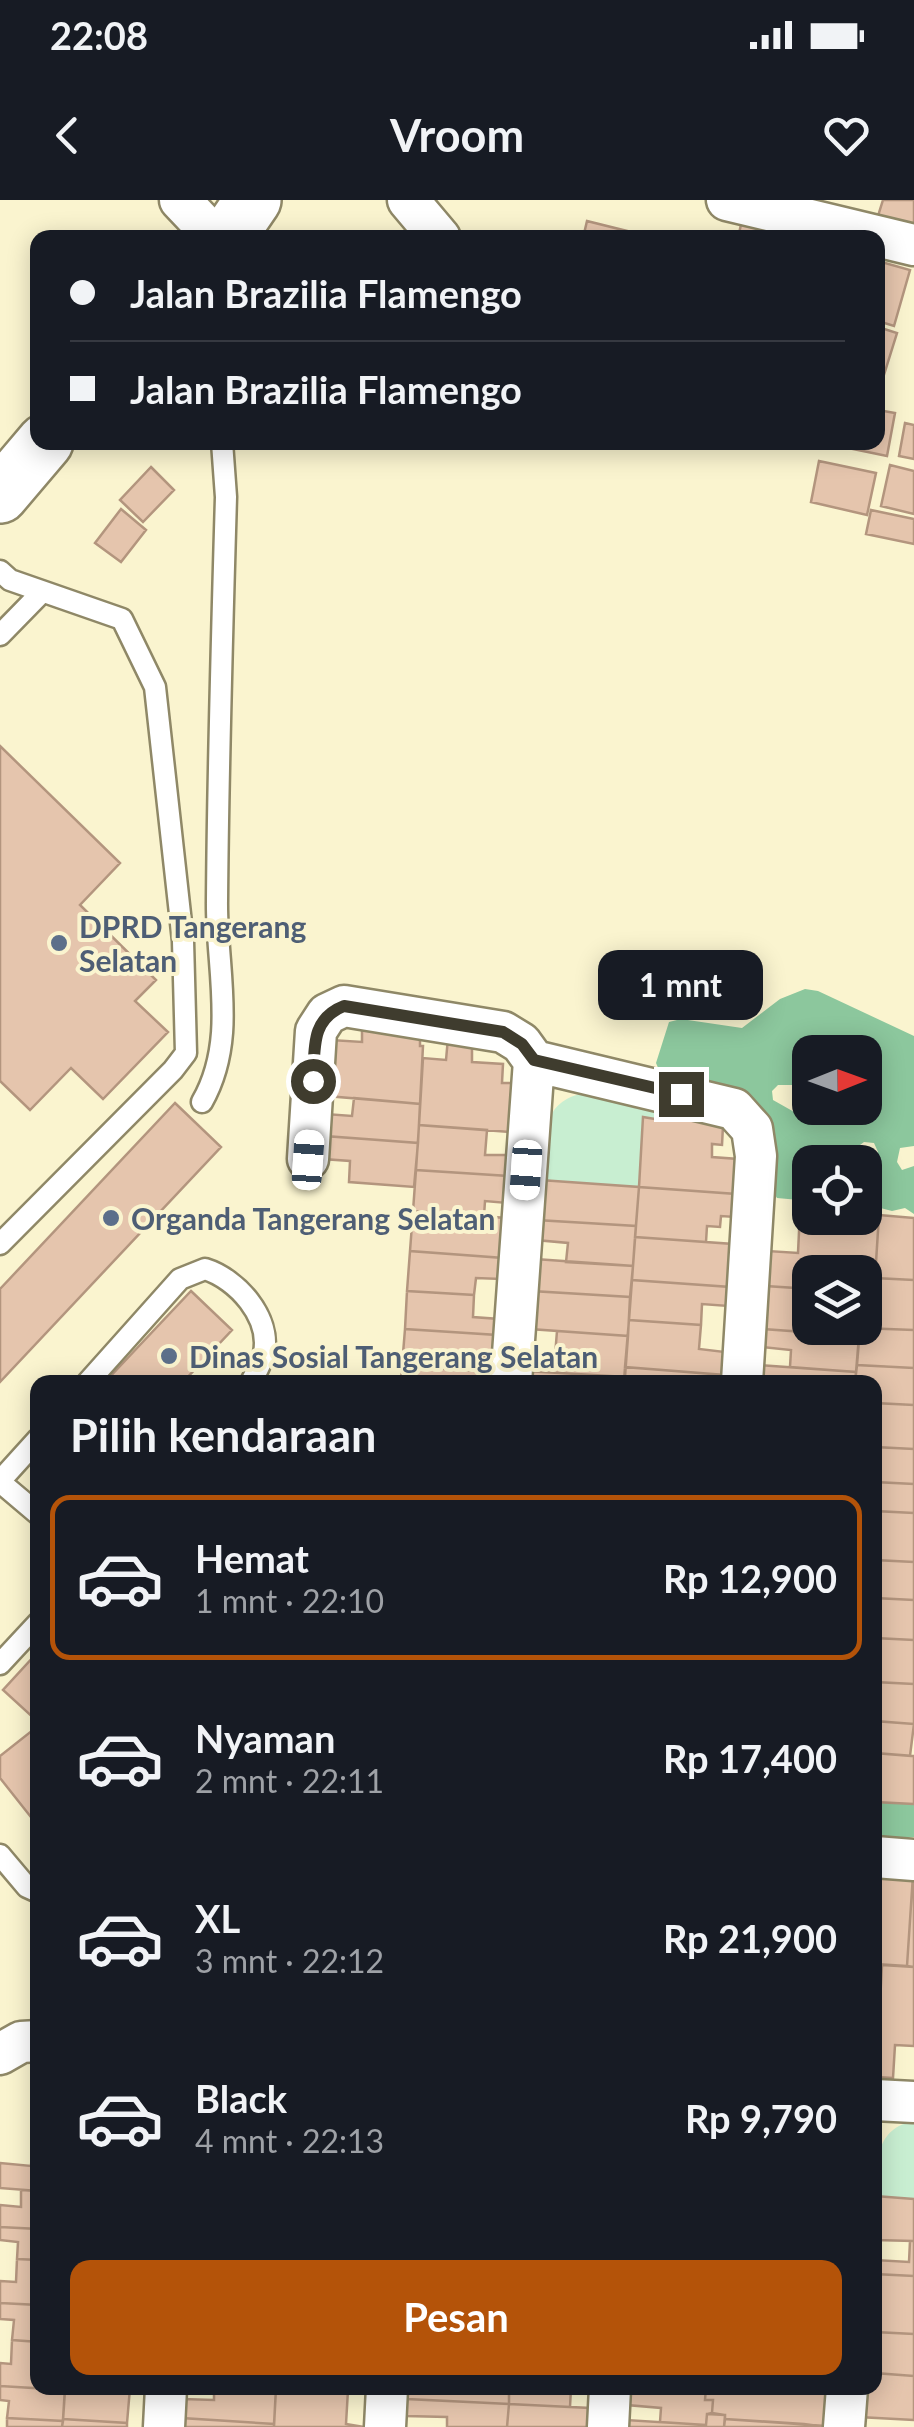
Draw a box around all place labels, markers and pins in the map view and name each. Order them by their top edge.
place label: DPRD Tangerang Selatan [79,908,306,978]
marker: DPRD Tangerang Selatan [48,932,70,954]
place label: Organda Tangerang Selatan [131,1200,496,1236]
marker: Organda Tangerang Selatan [100,1207,122,1229]
place label: Dinas Sosial Tangerang Selatan [189,1338,598,1374]
marker: Dinas Sosial Tangerang Selatan [158,1345,180,1367]

